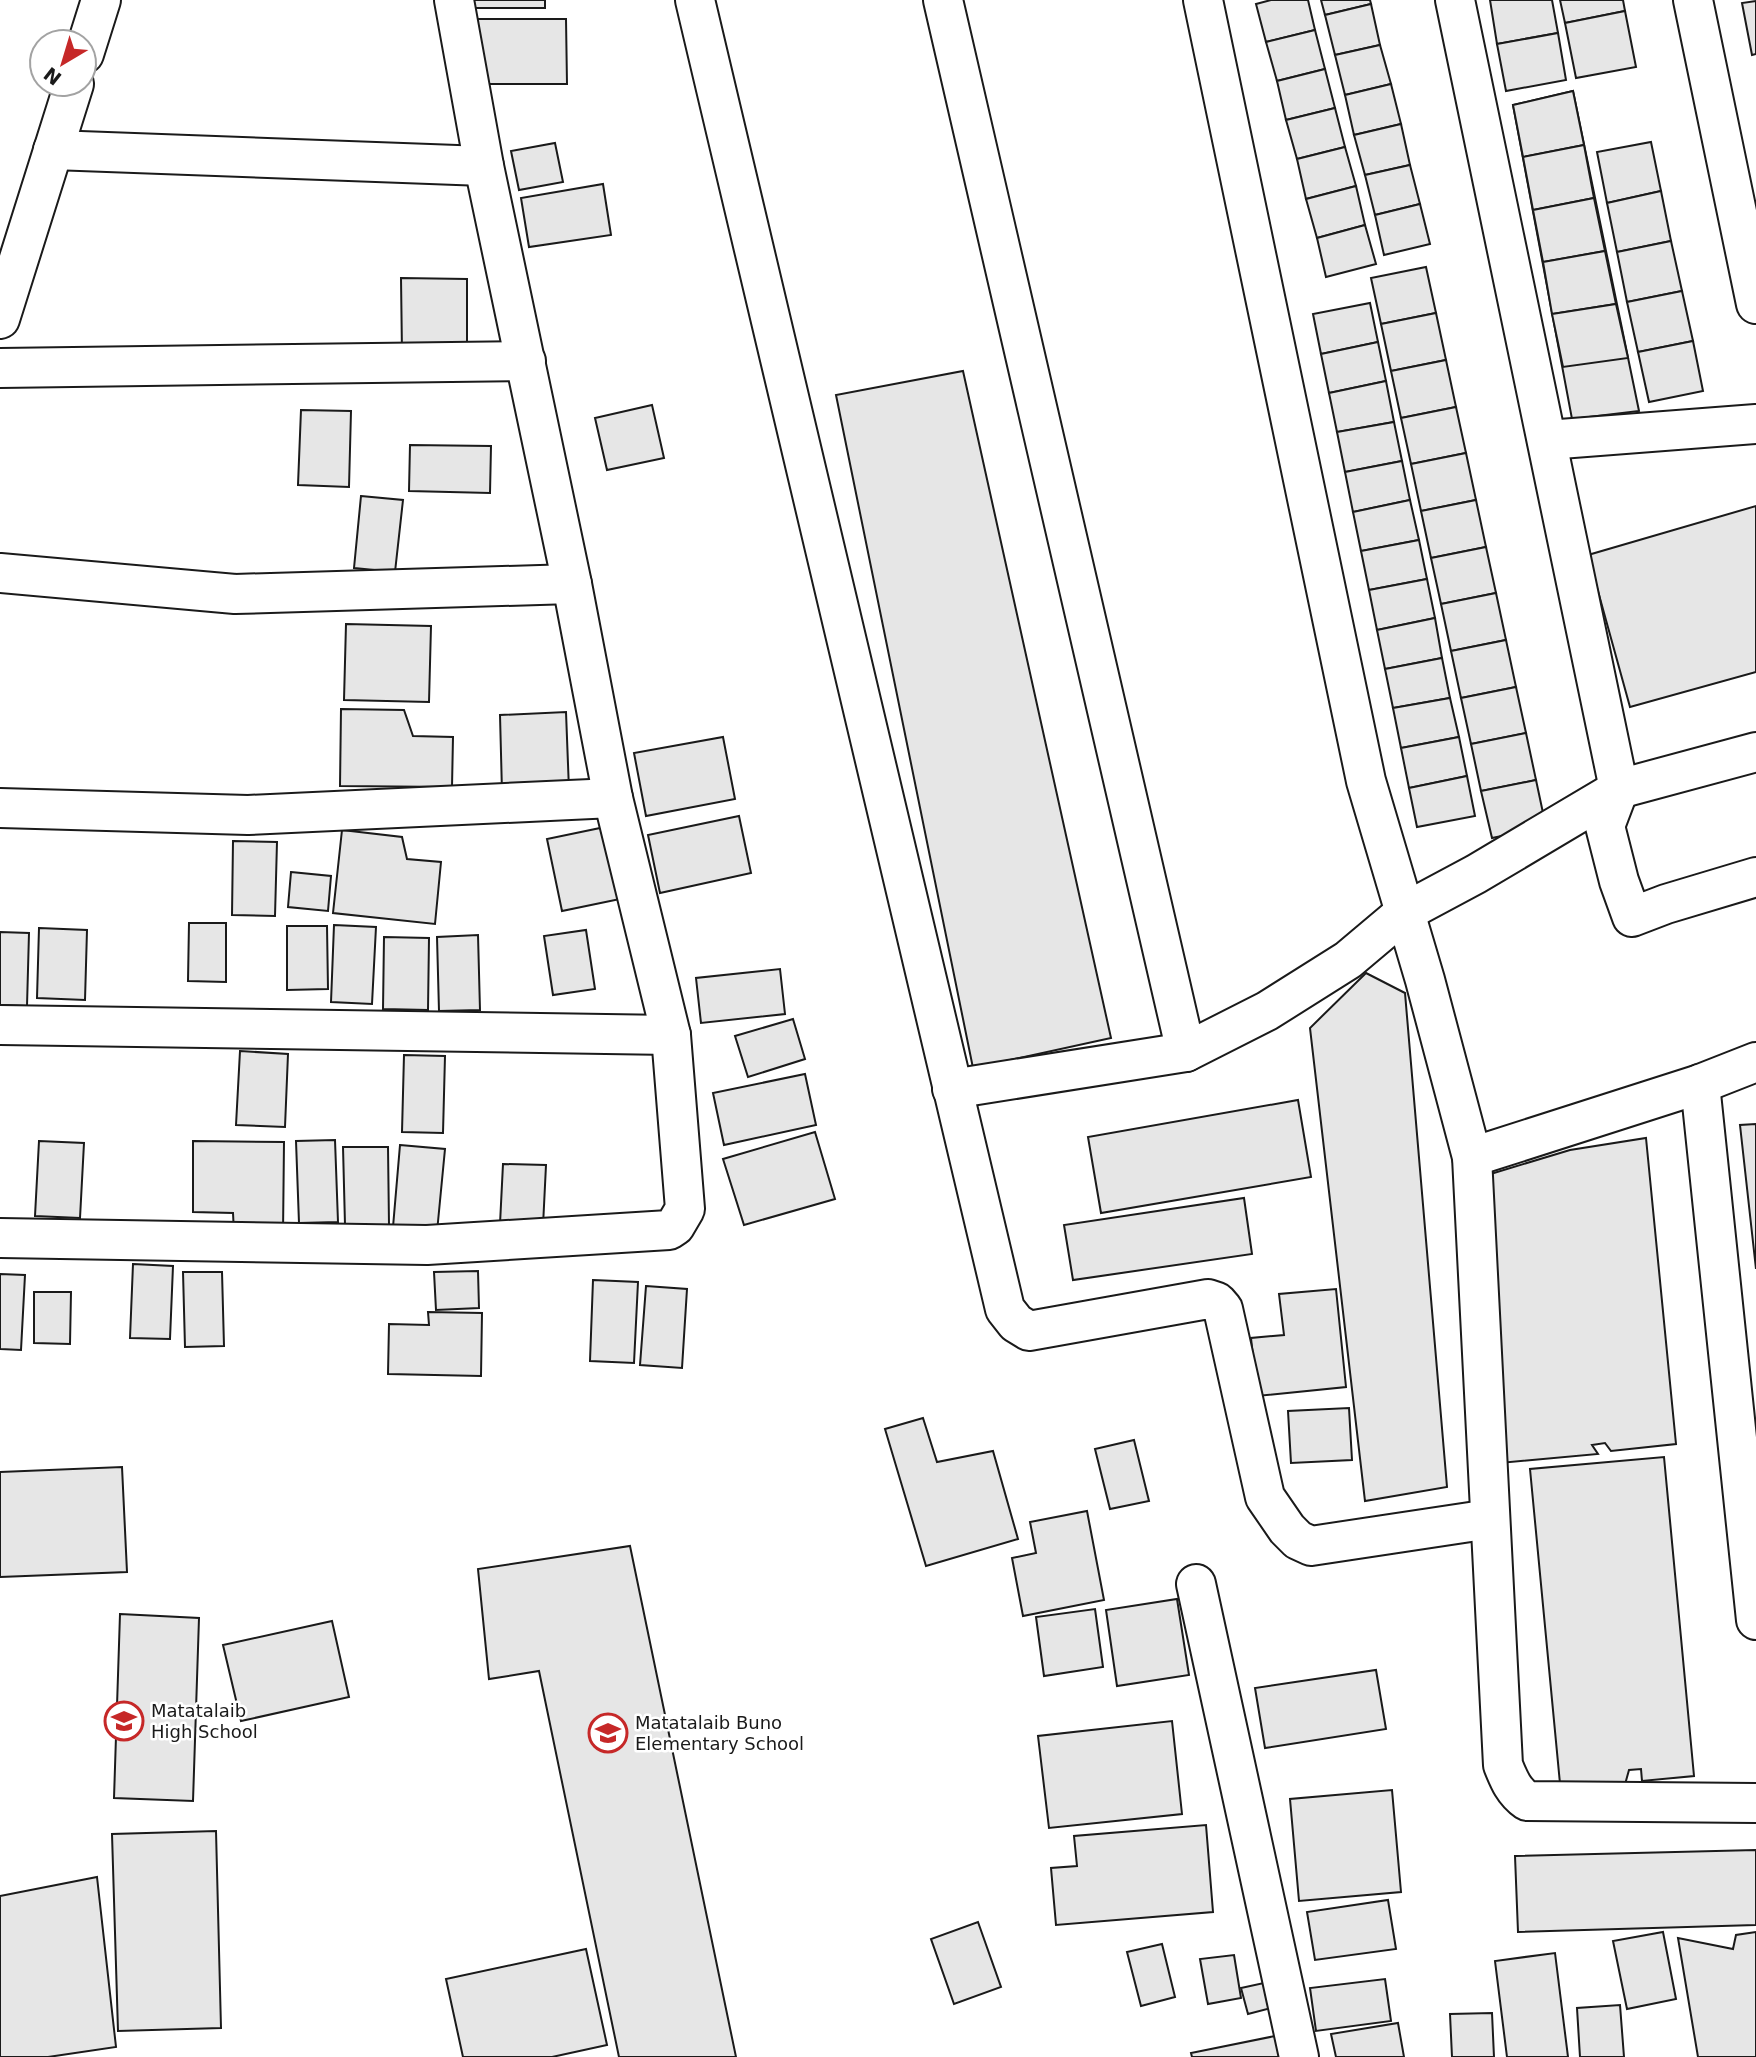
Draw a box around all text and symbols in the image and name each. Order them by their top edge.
north arrow [28,28,98,98]
text: N [39,63,66,90]
school or university icon: Matatalaib High School [103,1700,145,1742]
place label: Matatalaib High School [151,1700,258,1742]
school or university icon: Matatalaib Buno Elementary School [587,1712,629,1754]
place label: Matatalaib Buno Elementary School [635,1712,804,1754]

